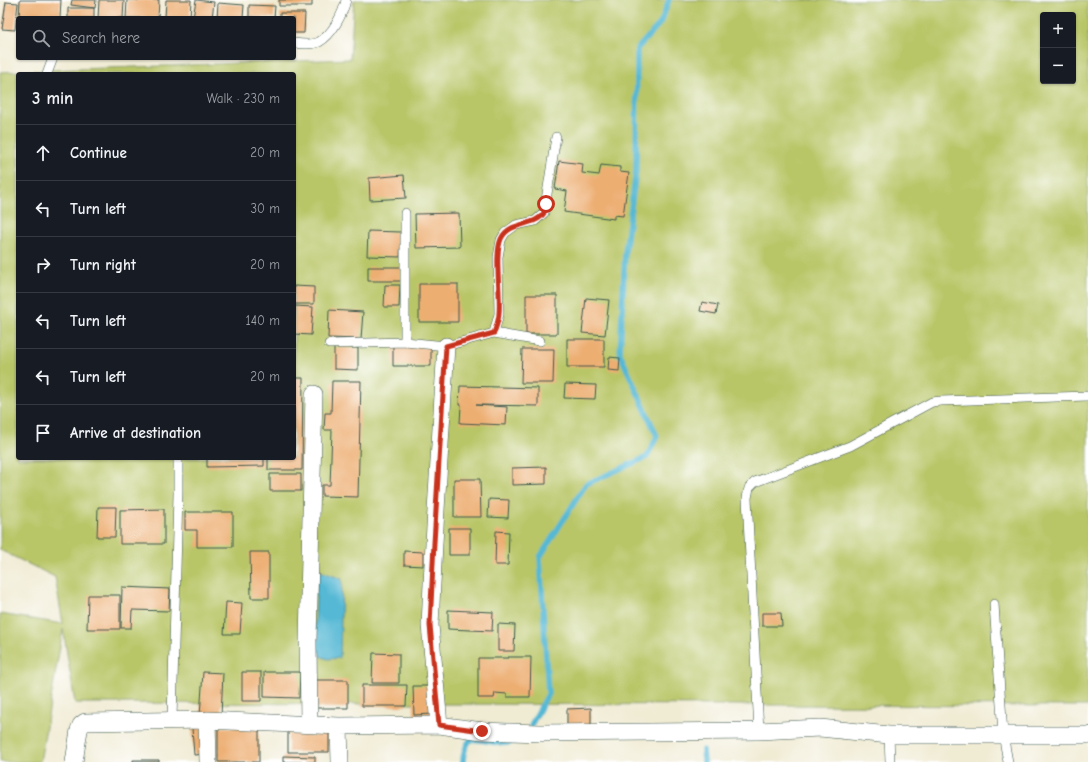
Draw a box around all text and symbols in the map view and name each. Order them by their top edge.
map controls [1040,12,1076,84]
button: + [1040,12,1076,48]
search box [16,16,296,60]
icon: search [30,27,52,49]
text: Search here [62,29,140,47]
button: − [1040,48,1076,84]
text: 3 min [32,89,73,108]
text: Walk · 230 m [206,91,280,106]
icon: ahead [32,142,54,164]
text: Continue [70,144,127,162]
text: 20 m [250,145,280,160]
route start [537,195,555,213]
icon: left [32,198,54,220]
text: Turn left [70,200,126,218]
text: 30 m [250,201,280,216]
icon: right [32,254,54,276]
text: Turn right [70,256,136,274]
text: 20 m [250,257,280,272]
icon: left [32,310,54,332]
text: Turn left [70,312,126,330]
text: 140 m [246,313,280,328]
icon: left [32,366,54,388]
text: Turn left [70,368,126,386]
text: 20 m [250,369,280,384]
icon: arrive [32,422,54,444]
text: Arrive at destination [70,424,201,442]
route end [473,722,491,740]

